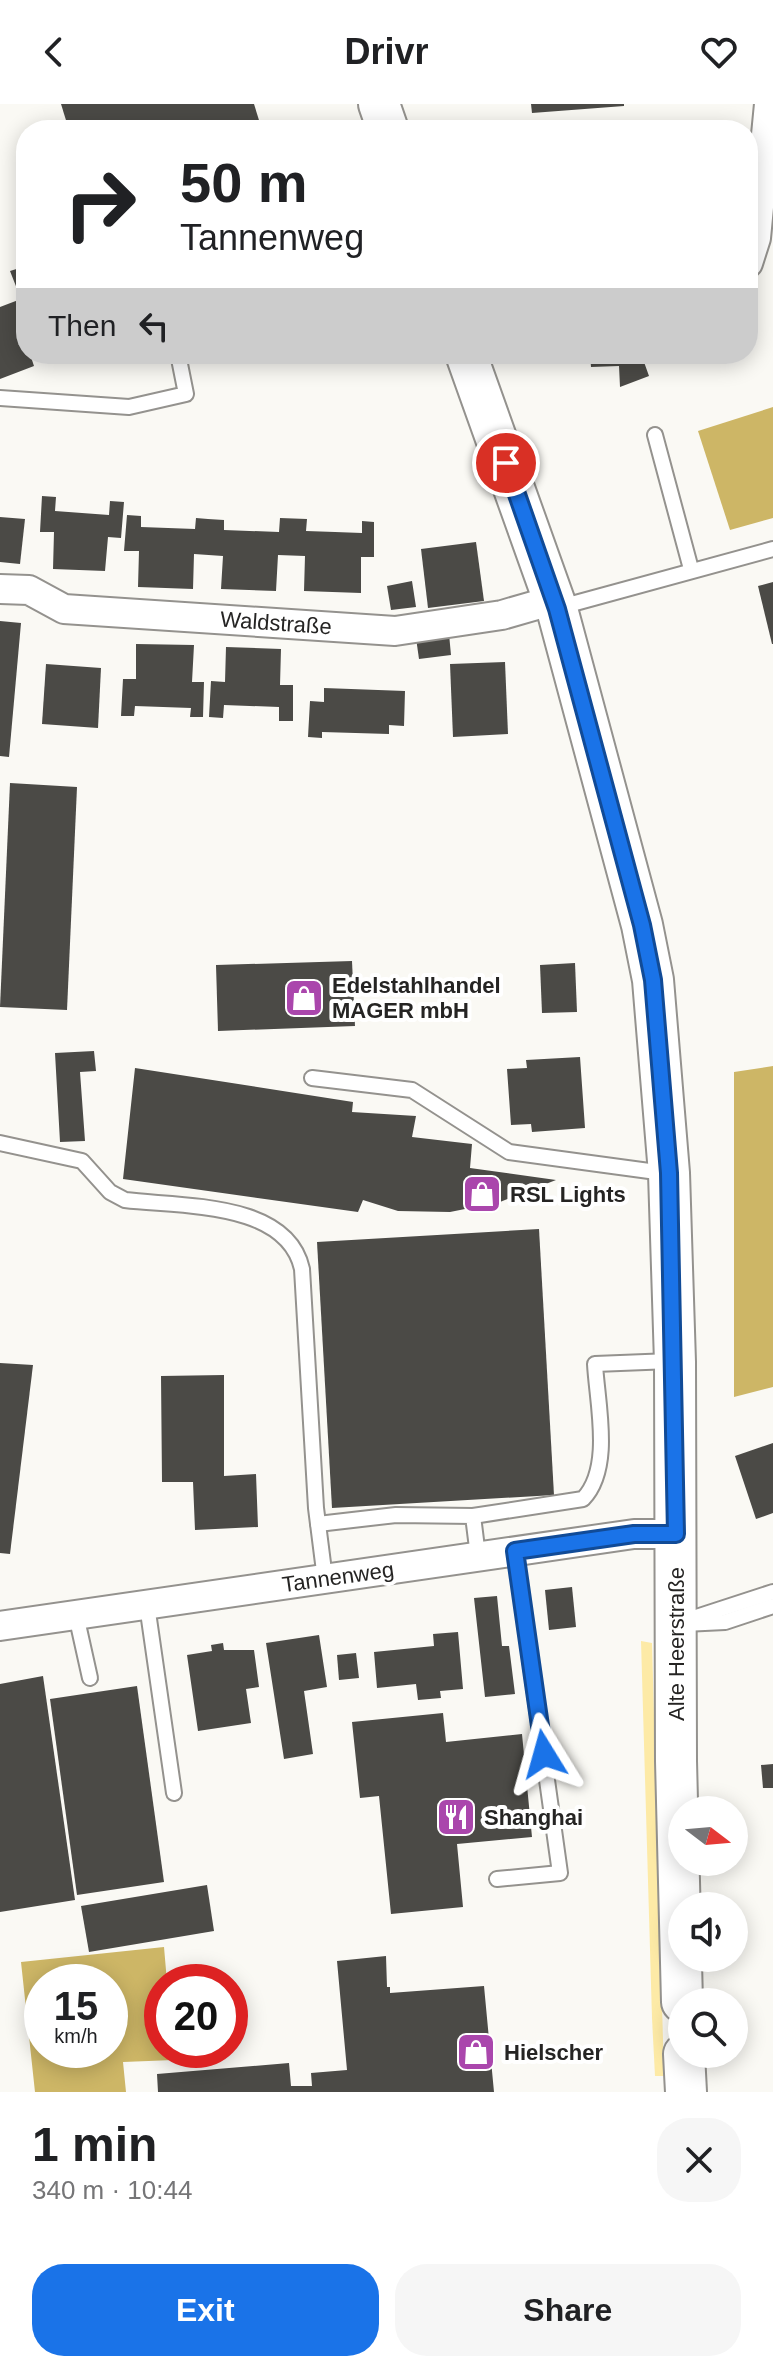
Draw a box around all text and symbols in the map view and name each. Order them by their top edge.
icon: back [32,30,76,74]
icon: heart [697,30,741,74]
text: Drivr [344,31,429,72]
text: 50 m [180,151,308,214]
icon: right [48,152,152,256]
text: Tannenweg [180,217,364,258]
icon: left [132,304,176,348]
text: Then [48,309,116,342]
pin [472,429,540,497]
icon: arrive [484,441,528,485]
street label: Waldstraße [219,607,333,639]
place label: Edelstahlhandel MAGER mbH [332,973,501,1023]
shop icon: Edelstahlhandel MAGER mbH [283,977,325,1019]
shop icon: RSL Lights [461,1173,503,1215]
place label: RSL Lights [510,1182,626,1207]
street label: Tannenweg [281,1557,395,1597]
street label: Alte Heerstraße [664,1567,689,1721]
position arrow [502,1712,586,1796]
restaurant icon: Shanghai [435,1796,477,1838]
north arrow [668,1796,748,1876]
map controls [668,1796,748,2068]
place label: Shanghai [484,1805,583,1830]
button: sound [668,1892,748,1972]
speed limit sign: 20 [144,1964,248,2068]
text: 15 [54,1984,98,2028]
button: search [668,1988,748,2068]
text: km/h [54,2025,98,2047]
shop icon: Hielscher [455,2031,497,2073]
place label: Hielscher [504,2040,603,2065]
text: 1 min [32,2118,157,2171]
button: close [657,2118,741,2202]
text: 340 m · 10:44 [32,2175,192,2205]
button: Exit [32,2264,379,2356]
button: Share [395,2264,741,2356]

